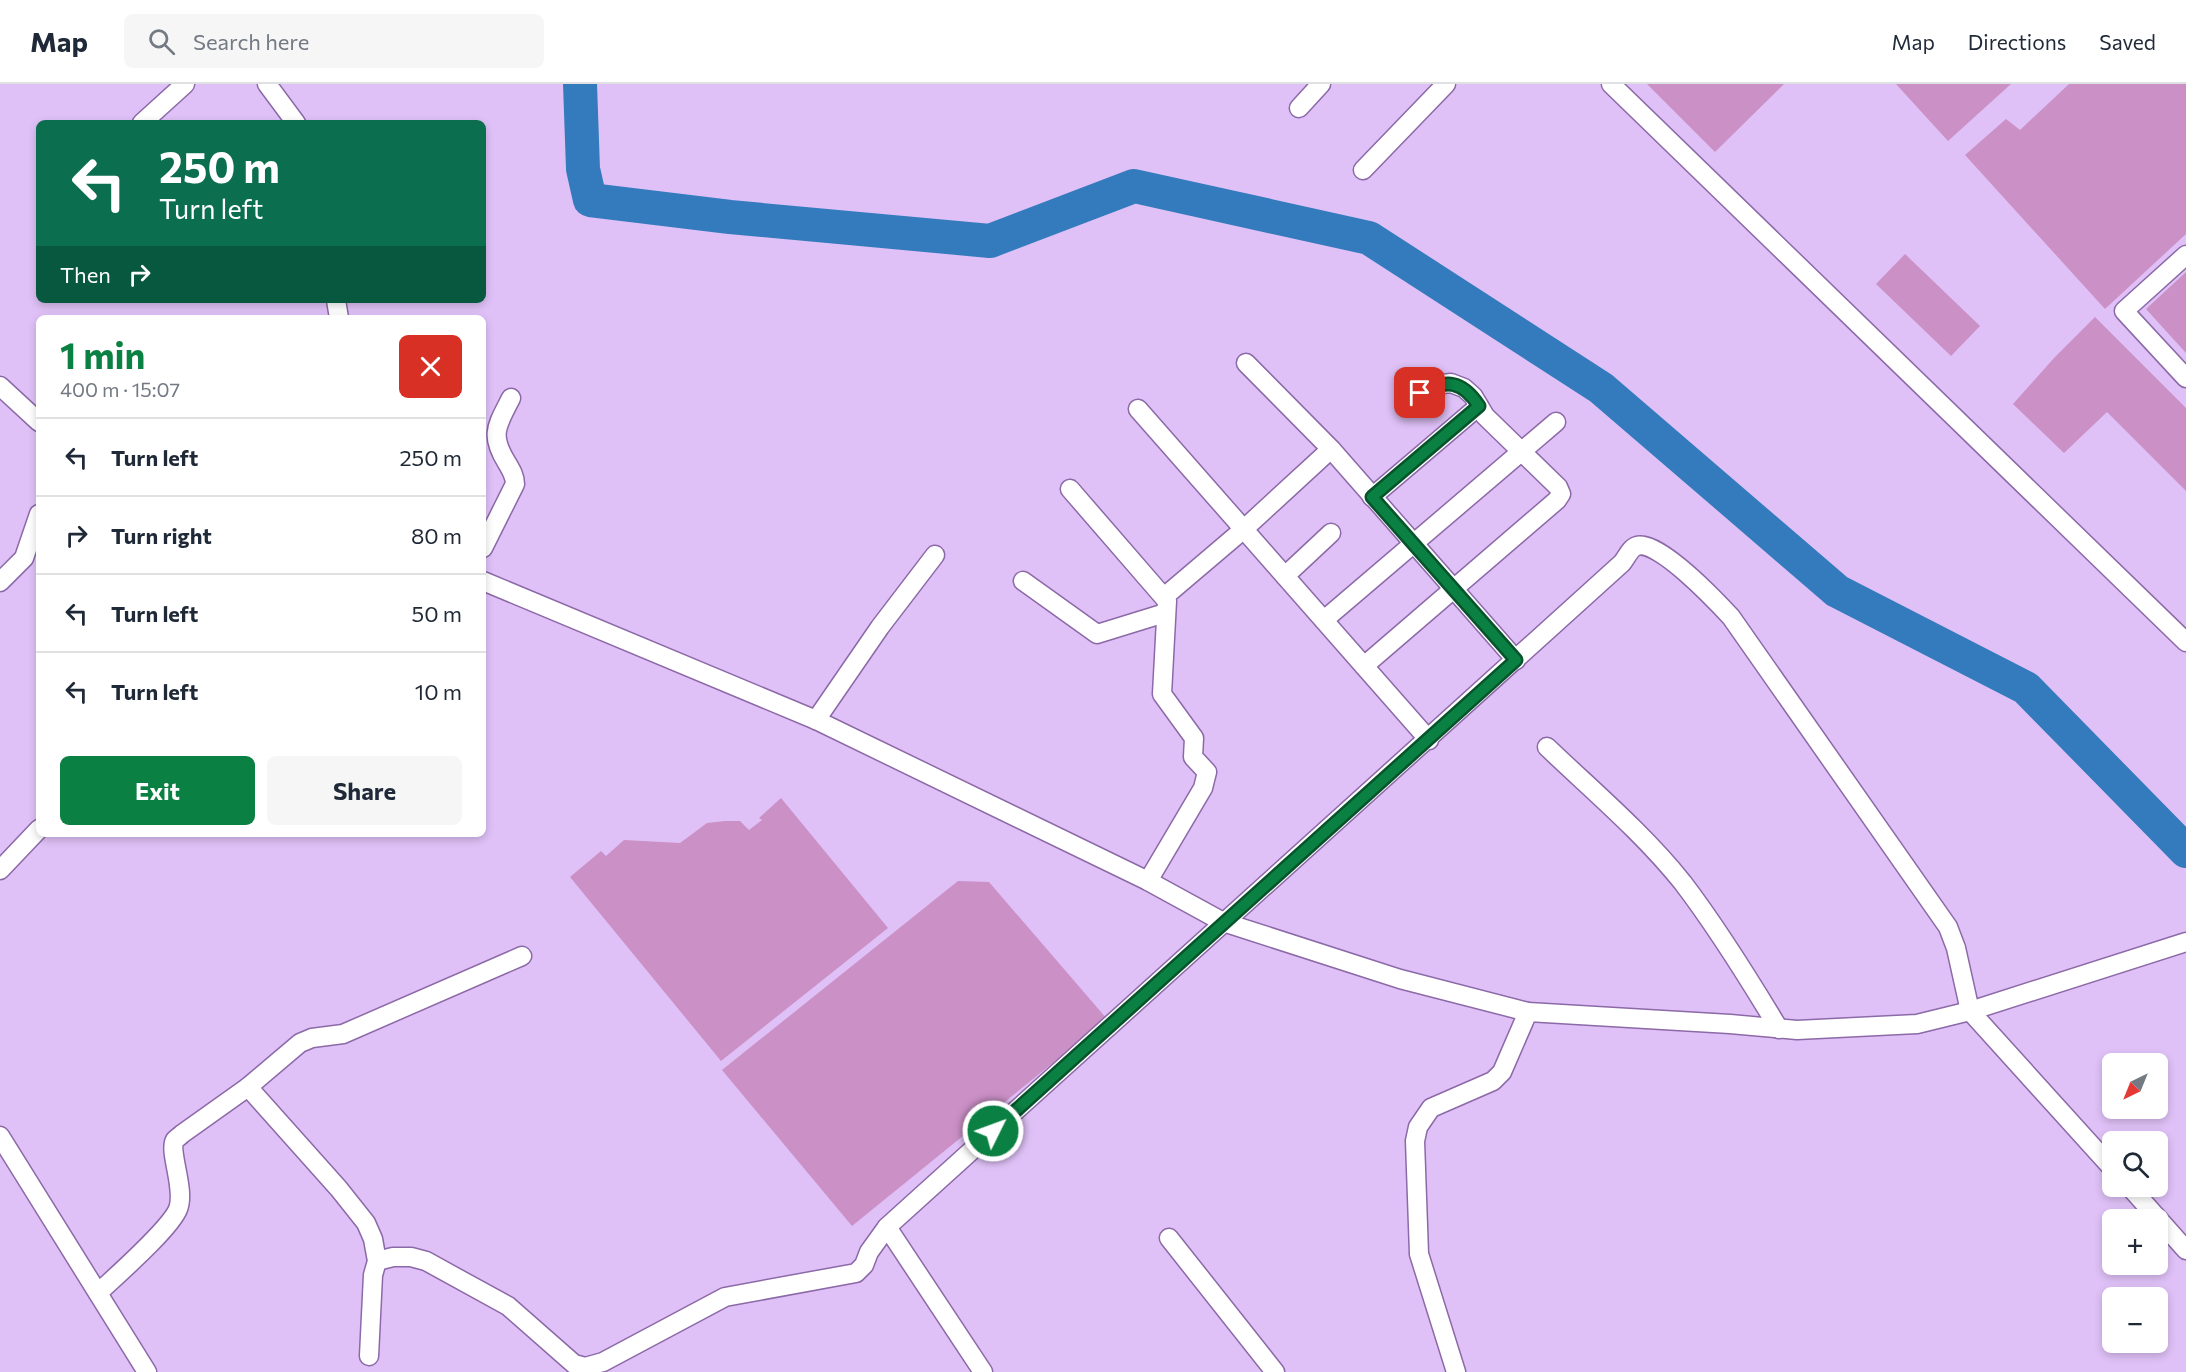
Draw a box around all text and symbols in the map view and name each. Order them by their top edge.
search box [124,14,544,68]
text: Map [30,24,88,58]
icon: search [145,25,178,58]
text: Search here [193,28,309,55]
text: Map [1892,29,1935,54]
text: Directions [1968,29,2066,54]
text: Saved [2099,29,2156,54]
text: 250 m [159,140,280,192]
icon: left [60,144,138,222]
text: Turn left [159,192,263,225]
icon: right [123,258,156,291]
text: Then [60,261,111,288]
text: 1 min [60,332,145,376]
button: close [399,335,462,398]
pin [1394,367,1445,418]
icon: arrive [1403,376,1436,409]
text: 400 m · 15:07 [60,377,180,401]
icon: left [60,441,93,474]
text: Turn left [111,444,198,471]
text: 250 m [399,444,462,471]
icon: right [60,519,93,552]
text: Turn right [111,522,212,549]
text: 80 m [411,522,462,549]
icon: left [60,597,93,630]
text: Turn left [111,600,198,627]
text: 50 m [412,600,462,627]
icon: left [60,675,93,708]
text: Turn left [111,678,198,705]
text: 10 m [415,678,462,705]
button: Exit [60,756,255,825]
button: Share [267,756,462,825]
north arrow [2102,1053,2168,1119]
map controls [2102,1053,2168,1353]
position arrow [961,1099,1025,1163]
button: search [2102,1131,2168,1197]
button: + [2102,1209,2168,1275]
button: − [2102,1287,2168,1353]

